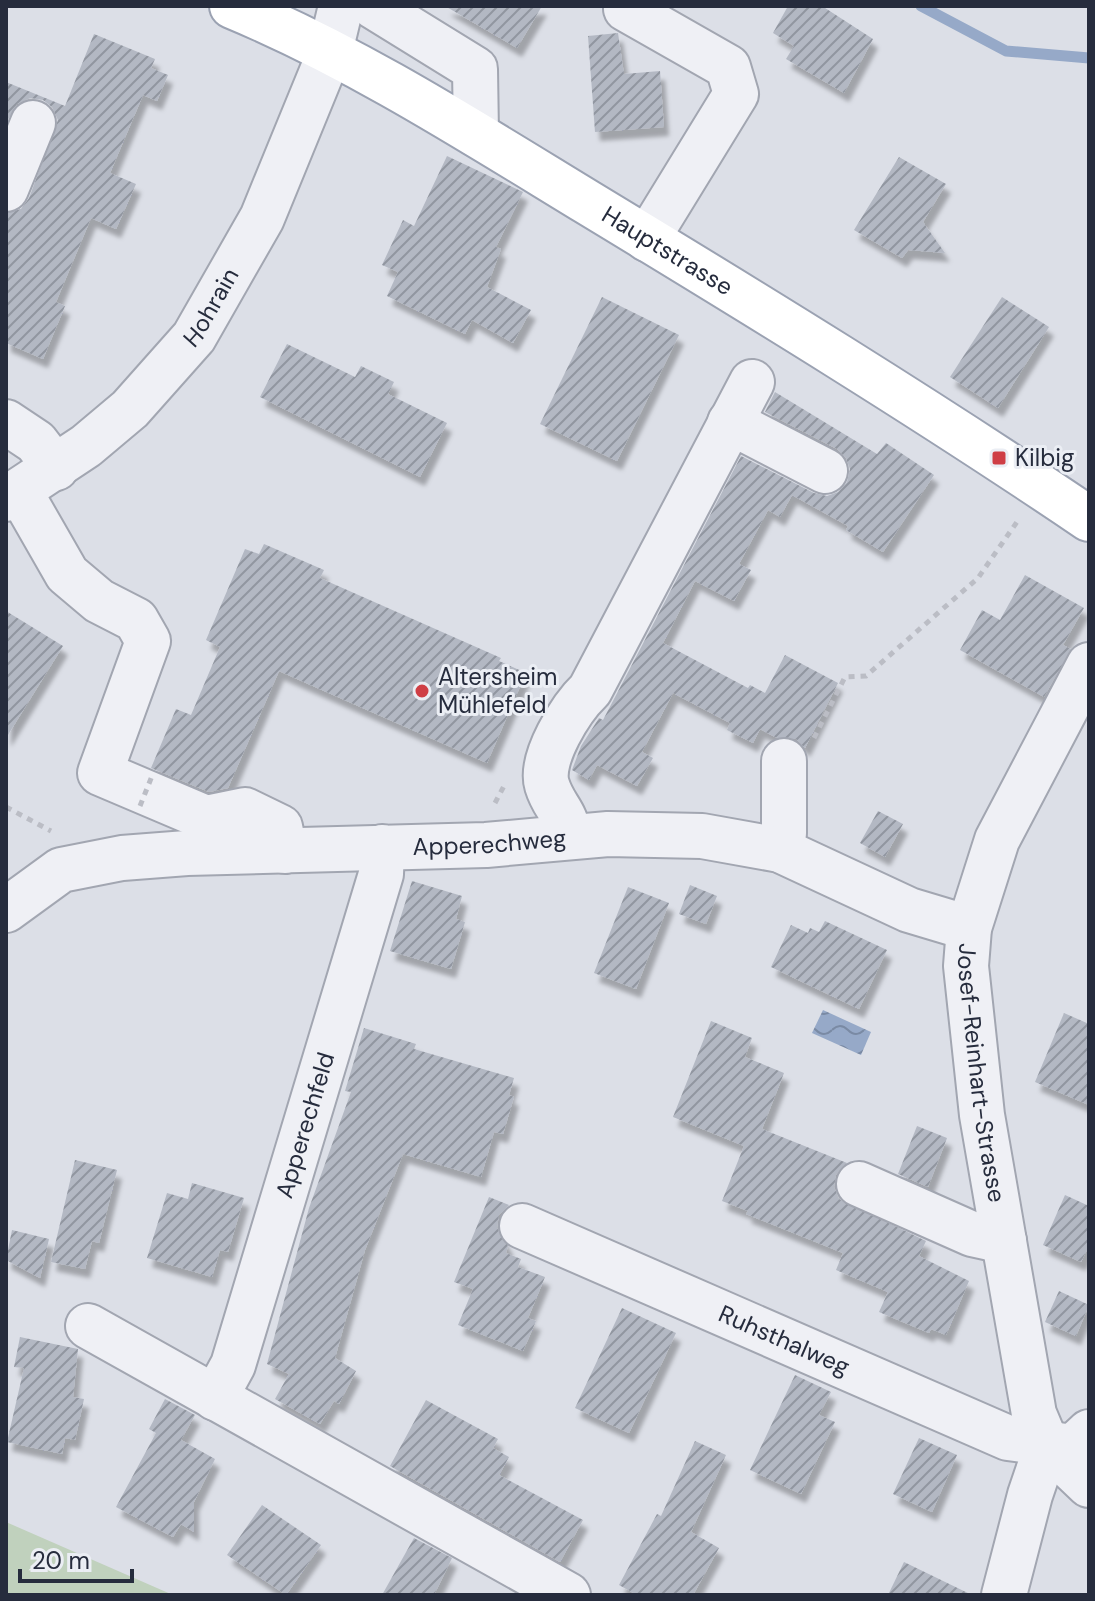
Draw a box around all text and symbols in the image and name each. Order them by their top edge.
street label: Hauptstrasse [596,199,739,302]
street label: Hohrain [176,262,245,353]
place label: Kilbig [1015,442,1074,473]
marker: Kilbig [990,449,1008,467]
place label: Altersheim Mühlefeld [438,661,558,720]
marker: Altersheim Mühlefeld [413,682,431,700]
street label: Apperechweg [412,822,568,862]
street label: Josef-Reinhart-Strasse [951,942,1013,1205]
street label: Apperechfeld [268,1048,341,1202]
street label: Ruhsthalweg [714,1298,855,1382]
scale bar [20,1533,132,1583]
text: 20 m [32,1545,90,1576]

